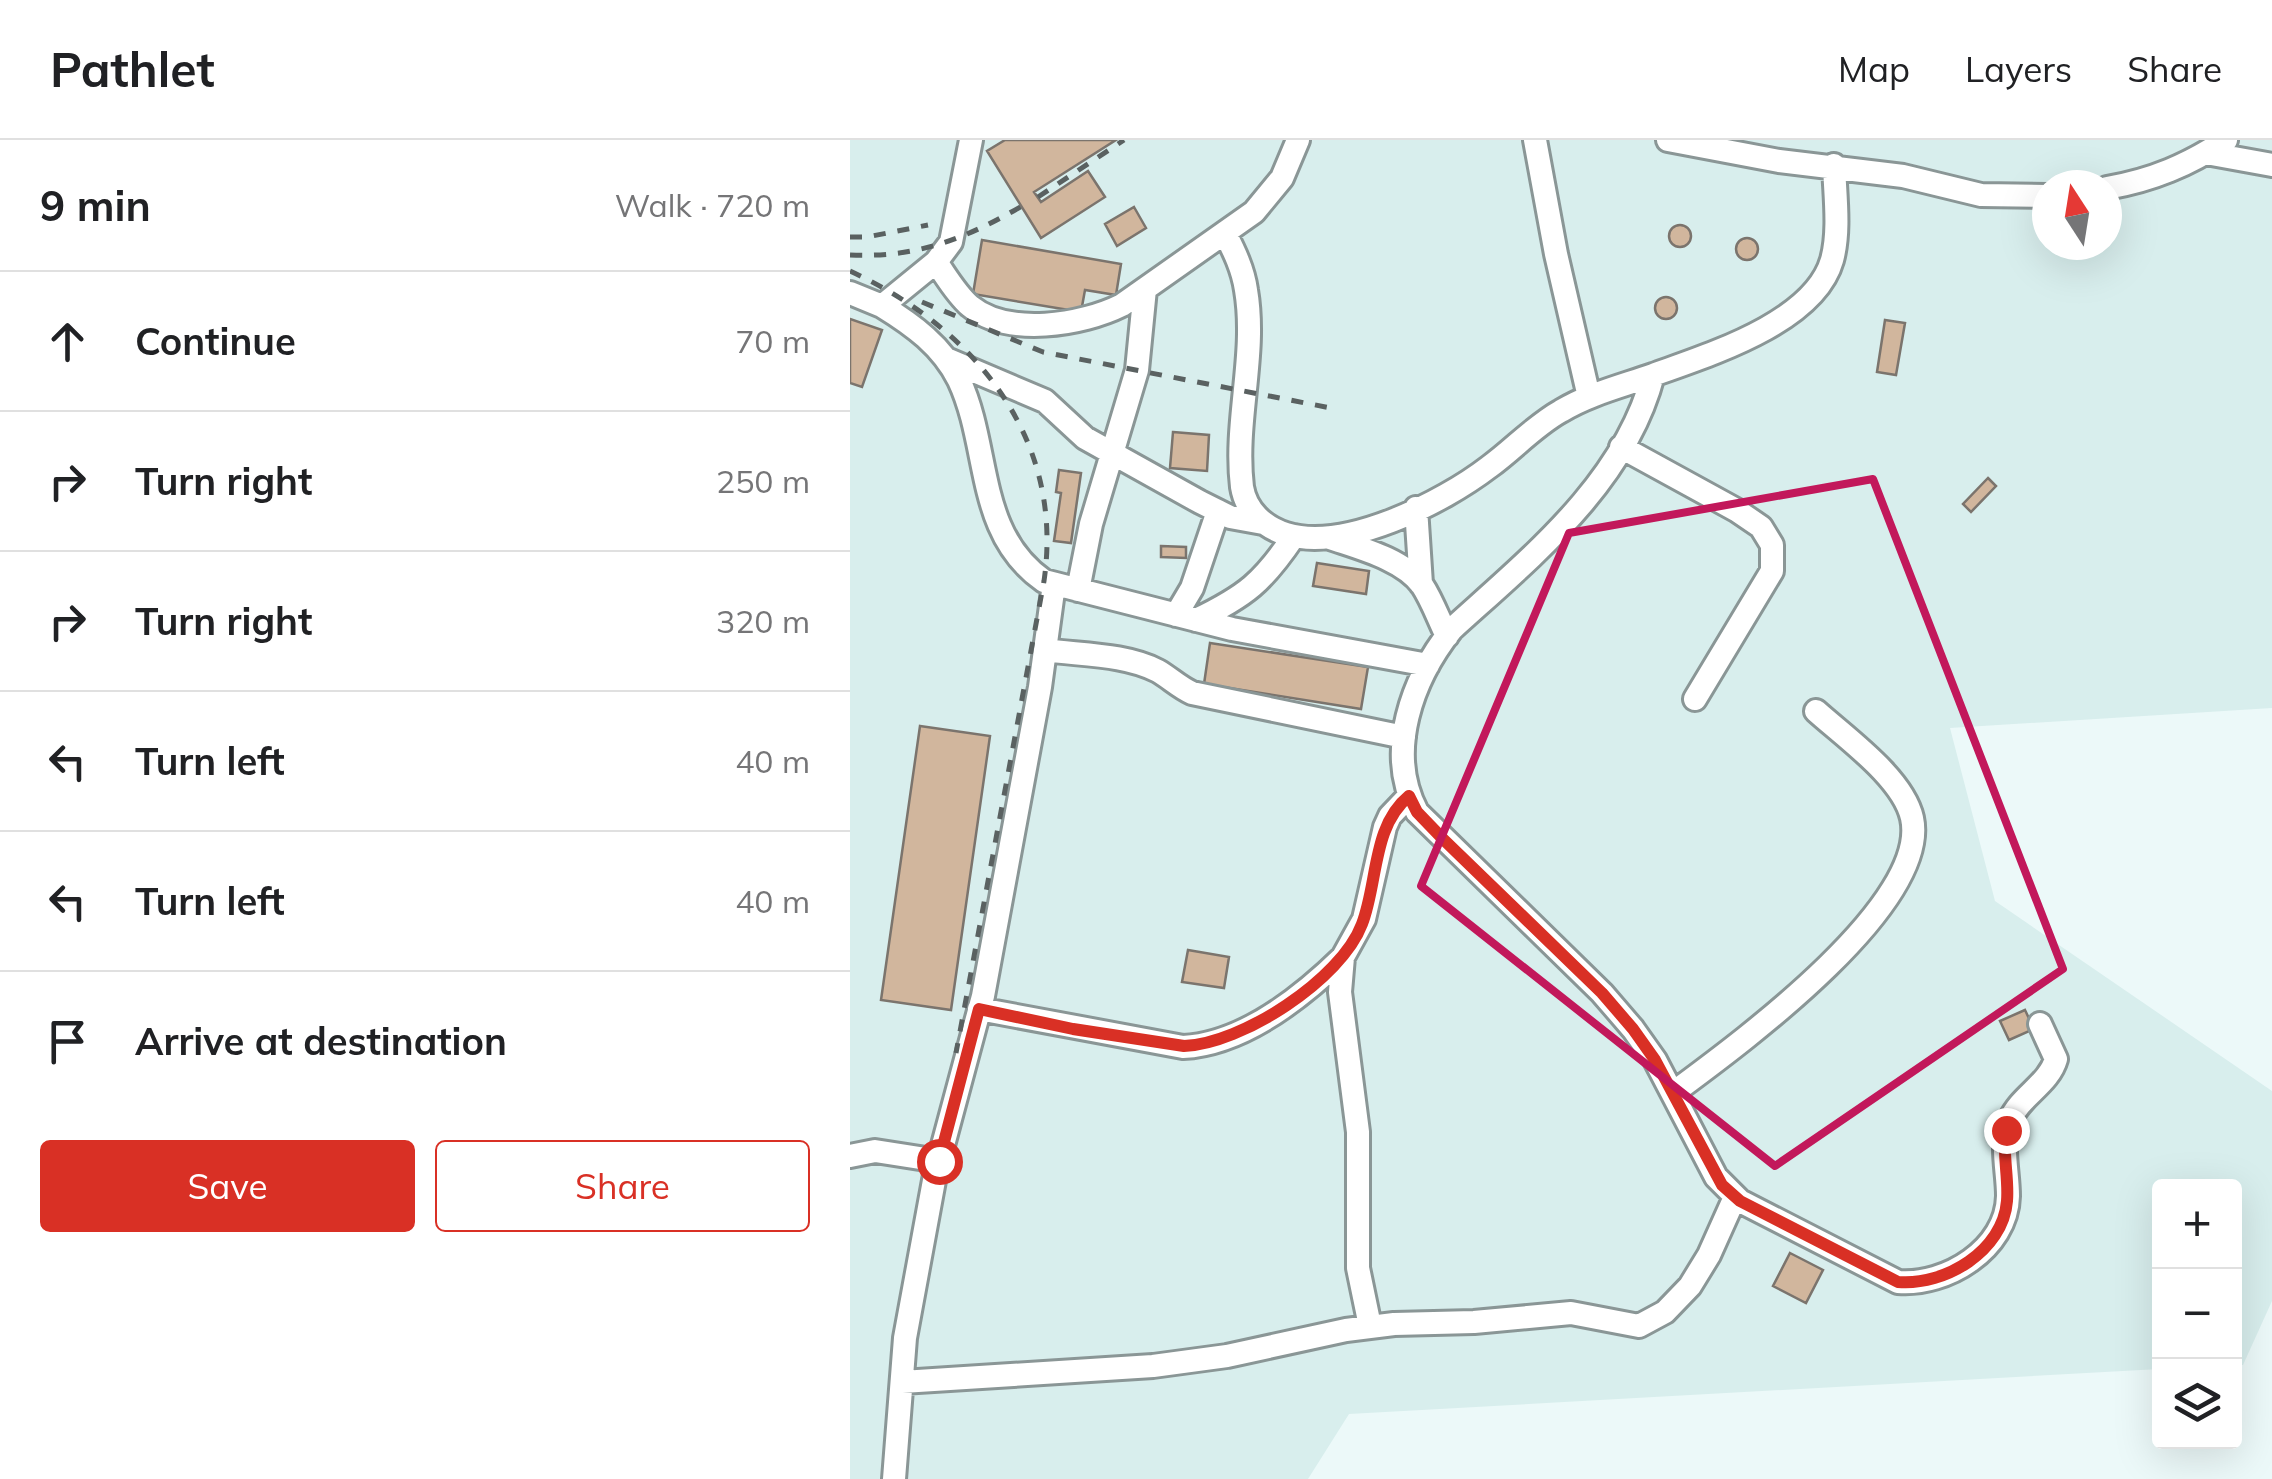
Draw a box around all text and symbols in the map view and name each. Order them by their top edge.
text: Pathlet [50,39,215,99]
text: Map [1838,47,1910,91]
text: Layers [1965,47,2072,91]
text: Share [2127,47,2222,91]
north arrow [2032,170,2122,260]
text: 9 min [40,179,151,232]
text: Walk · 720 m [615,185,810,225]
icon: ahead [40,314,95,369]
text: Continue [135,317,296,365]
text: 70 m [735,321,810,361]
icon: right [40,454,95,509]
text: Turn right [135,457,312,505]
text: 250 m [716,461,810,501]
icon: right [40,594,95,649]
text: Turn right [135,597,312,645]
text: 320 m [716,601,810,641]
icon: left [40,734,95,789]
text: Turn left [135,737,285,785]
text: 40 m [735,741,810,781]
icon: left [40,874,95,929]
text: Turn left [135,877,285,925]
text: 40 m [735,881,810,921]
icon: arrive [40,1014,95,1069]
text: Arrive at destination [135,1017,507,1065]
route end [1984,1108,2030,1154]
route start [917,1139,963,1185]
button: Save [40,1140,415,1232]
button: Share [435,1140,810,1232]
map controls [2152,1179,2242,1449]
button: + [2152,1179,2242,1269]
button: − [2152,1269,2242,1359]
button: layers [2152,1359,2242,1449]

